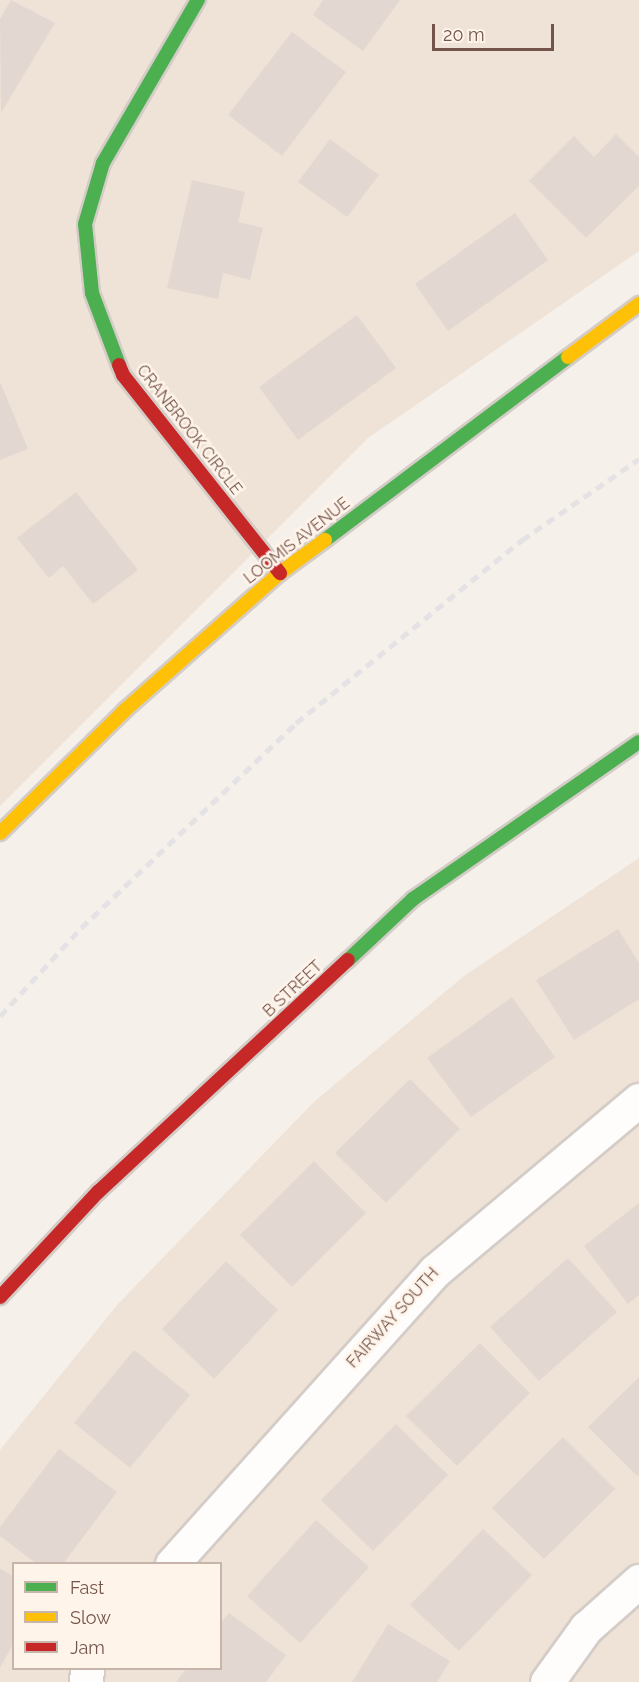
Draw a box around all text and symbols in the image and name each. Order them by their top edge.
scale bar [435,12,556,50]
text: 20 m [443,24,485,45]
street label: CRANBROOK CIRCLE [132,361,246,499]
street label: LOOMIS AVENUE [240,494,354,588]
street label: B STREET [259,957,327,1021]
street label: FAIRWAY SOUTH [343,1264,443,1372]
legend [12,1562,222,1670]
text: Fast [70,1577,104,1598]
text: Slow [70,1607,111,1628]
text: Jam [70,1637,105,1658]

